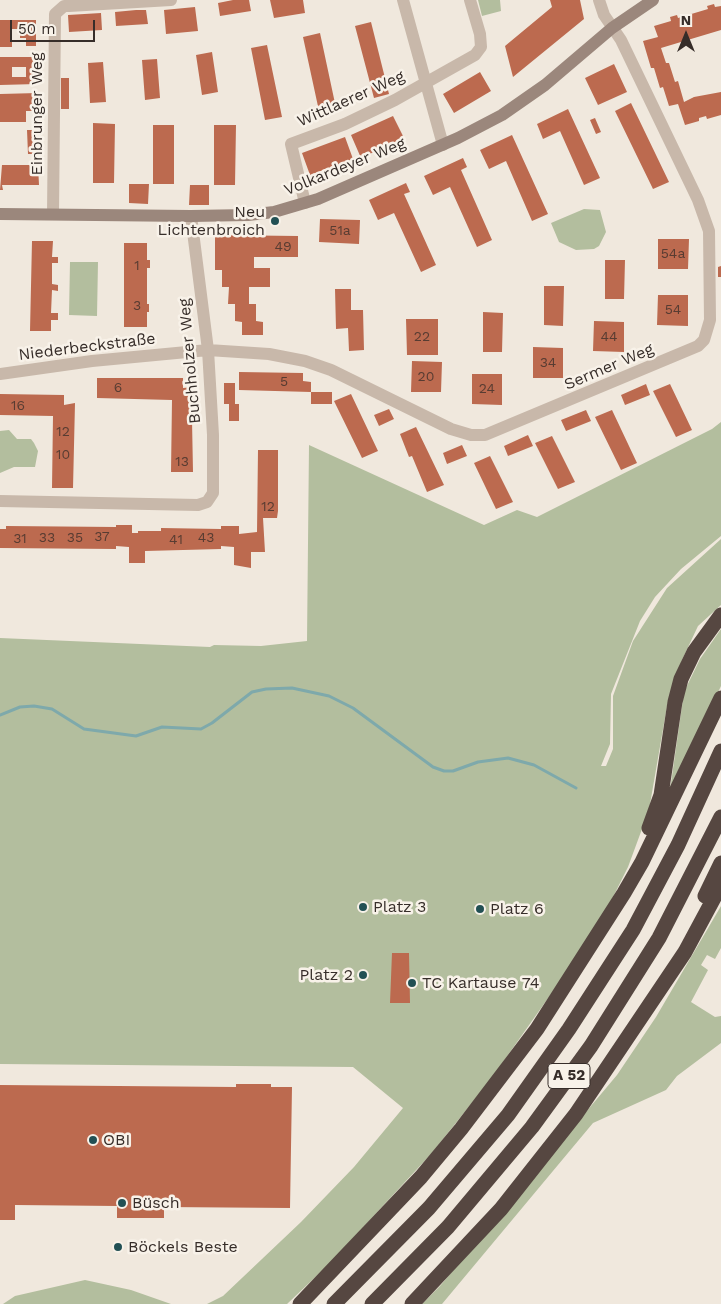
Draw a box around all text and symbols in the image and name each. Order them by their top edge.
scale bar [12,10,98,42]
north arrow [661,10,711,60]
text: N [681,12,691,28]
text: 50 m [18,20,55,38]
street label: Einbrunger Weg [27,52,47,176]
street label: Wittlaerer Weg [294,67,408,131]
street label: Volkardeyer Weg [281,134,409,200]
place label: Neu Lichtenbroich [158,202,265,240]
marker: Neu Lichtenbroich [269,215,281,227]
house number: 51a [329,223,351,239]
house number: 49 [274,239,292,255]
house number: 54a [661,246,685,262]
house number: 1 [134,258,140,274]
house number: 3 [133,298,141,314]
street label: Buchholzer Weg [175,298,205,424]
house number: 54 [665,302,681,318]
street label: Niederbeckstraße [17,329,157,365]
house number: 22 [414,329,430,345]
house number: 44 [600,329,618,345]
street label: Sermer Weg [561,340,657,394]
house number: 34 [540,355,556,371]
house number: 20 [418,369,434,385]
house number: 5 [280,374,288,390]
house number: 6 [114,380,122,396]
house number: 24 [479,381,495,397]
house number: 16 [11,398,25,414]
house number: 12 [56,424,70,440]
house number: 10 [56,447,70,463]
house number: 13 [175,454,189,470]
house number: 12 [261,499,275,515]
house number: 37 [94,529,110,545]
house number: 33 [39,530,55,546]
house number: 35 [67,530,83,546]
house number: 43 [198,530,214,546]
house number: 31 [13,531,27,547]
house number: 41 [169,532,183,548]
place label: Platz 3 [373,897,426,917]
place label: Platz 6 [490,899,544,919]
marker: Platz 3 [357,901,369,913]
marker: Platz 6 [474,903,486,915]
place label: Platz 2 [300,965,353,985]
marker: Platz 2 [357,969,369,981]
place label: TC Kartause 74 [422,973,540,993]
marker: TC Kartause 74 [406,977,418,989]
road number: A 52 [548,1064,590,1088]
place label: OBI [103,1130,130,1150]
marker: OBI [87,1134,99,1146]
place label: Büsch [132,1193,180,1213]
marker: Büsch [116,1197,128,1209]
place label: Böckels Beste [128,1237,238,1257]
marker: Böckels Beste [112,1241,124,1253]

